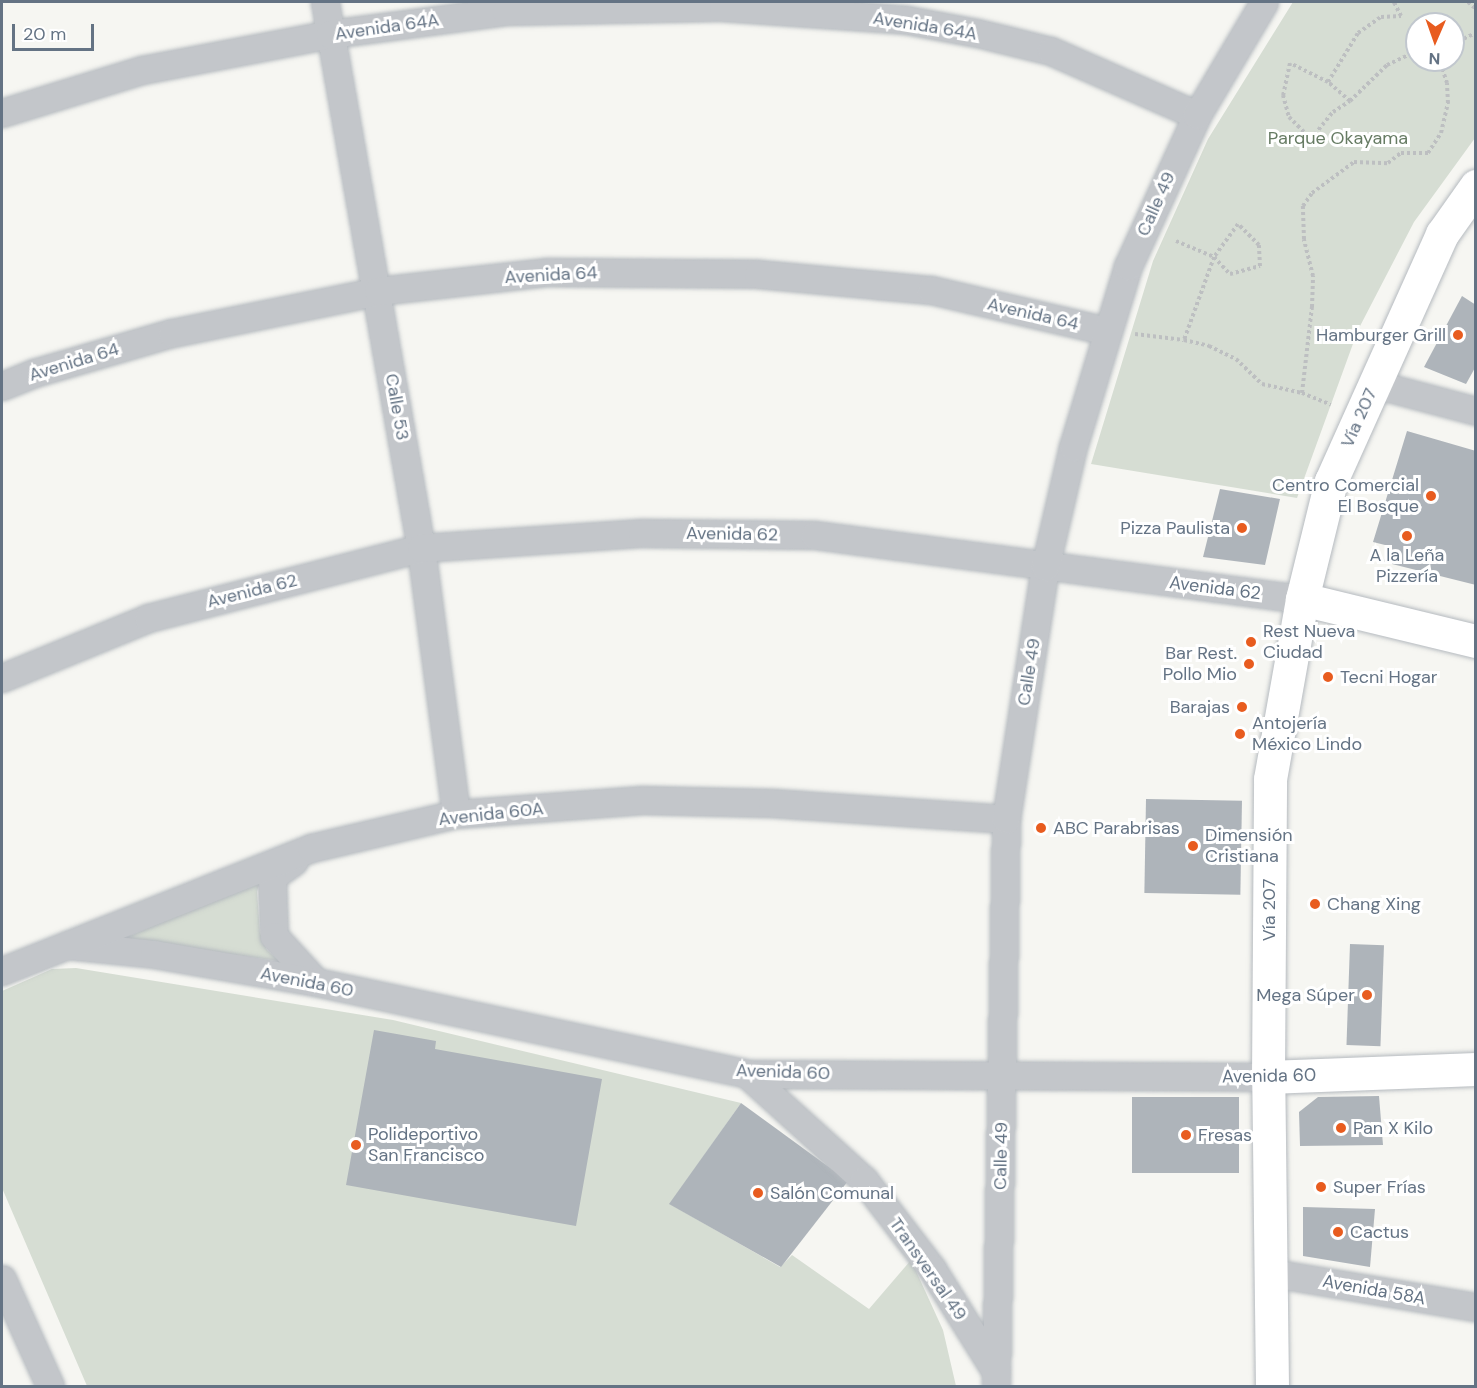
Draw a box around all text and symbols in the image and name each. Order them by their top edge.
street label: Avenida 64A [871,7,979,45]
street label: Avenida 64A [334,9,440,45]
scale bar [15,12,98,50]
north arrow [1405,12,1465,72]
text: 20 m [23,22,66,46]
text: N [1428,48,1441,69]
park label: Parque Okayama [1268,127,1408,149]
street label: Calle 49 [1132,169,1180,239]
street label: Avenida 64 [504,262,598,288]
street label: Avenida 64 [985,293,1081,335]
place label: Hamburger Grill [1316,324,1446,346]
marker: Hamburger Grill [1451,328,1465,342]
street label: Avenida 64 [26,338,122,386]
street label: Calle 53 [381,372,413,442]
street label: Vía 207 [1336,385,1382,451]
place label: Centro Comercial El Bosque [1272,475,1419,518]
marker: Centro Comercial El Bosque [1424,489,1438,503]
place label: Pizza Paulista [1120,517,1230,539]
marker: Pizza Paulista [1235,521,1249,535]
street label: Avenida 62 [686,522,778,546]
marker: A la Leña Pizzería [1400,529,1414,543]
place label: A la Leña Pizzería [1370,545,1444,588]
street label: Avenida 62 [205,569,299,613]
street label: Avenida 62 [1168,572,1262,604]
place label: Rest Nueva Ciudad [1263,621,1355,664]
marker: Rest Nueva Ciudad [1244,635,1258,649]
street label: Calle 49 [1013,637,1045,707]
place label: Bar Rest. Pollo Mio [1163,643,1237,686]
marker: Bar Rest. Pollo Mio [1242,657,1256,671]
place label: Tecni Hogar [1340,666,1437,688]
marker: Tecni Hogar [1321,670,1335,684]
place label: Barajas [1170,696,1230,718]
marker: Barajas [1235,700,1249,714]
place label: Antojería México Lindo [1252,713,1362,756]
marker: Antojería México Lindo [1233,727,1247,741]
street label: Avenida 60A [437,798,545,830]
place label: ABC Parabrisas [1053,817,1180,839]
marker: ABC Parabrisas [1034,821,1048,835]
place label: Dimensión Cristiana [1205,825,1293,868]
marker: Dimensión Cristiana [1186,839,1200,853]
street label: Vía 207 [1258,879,1280,941]
place label: Chang Xing [1327,893,1421,915]
marker: Chang Xing [1308,897,1322,911]
street label: Avenida 60 [259,962,355,1002]
place label: Mega Súper [1256,984,1355,1006]
marker: Mega Súper [1360,988,1374,1002]
street label: Avenida 60 [735,1060,831,1084]
street label: Avenida 60 [1222,1064,1316,1088]
place label: Pan X Kilo [1353,1117,1433,1139]
marker: Pan X Kilo [1334,1121,1348,1135]
street label: Calle 49 [990,1122,1012,1190]
place label: Polideportivo San Francisco [368,1124,484,1166]
place label: Fresas [1198,1124,1252,1146]
marker: Fresas [1179,1128,1193,1142]
marker: Polideportivo San Francisco [349,1138,363,1152]
place label: Super Frías [1333,1176,1426,1198]
marker: Super Frías [1314,1180,1328,1194]
place label: Salón Comunal [770,1182,894,1204]
marker: Salón Comunal [751,1186,765,1200]
street label: Transversal 49 [885,1214,971,1324]
place label: Cactus [1350,1221,1409,1243]
marker: Cactus [1331,1225,1345,1239]
street label: Avenida 58A [1321,1270,1427,1310]

